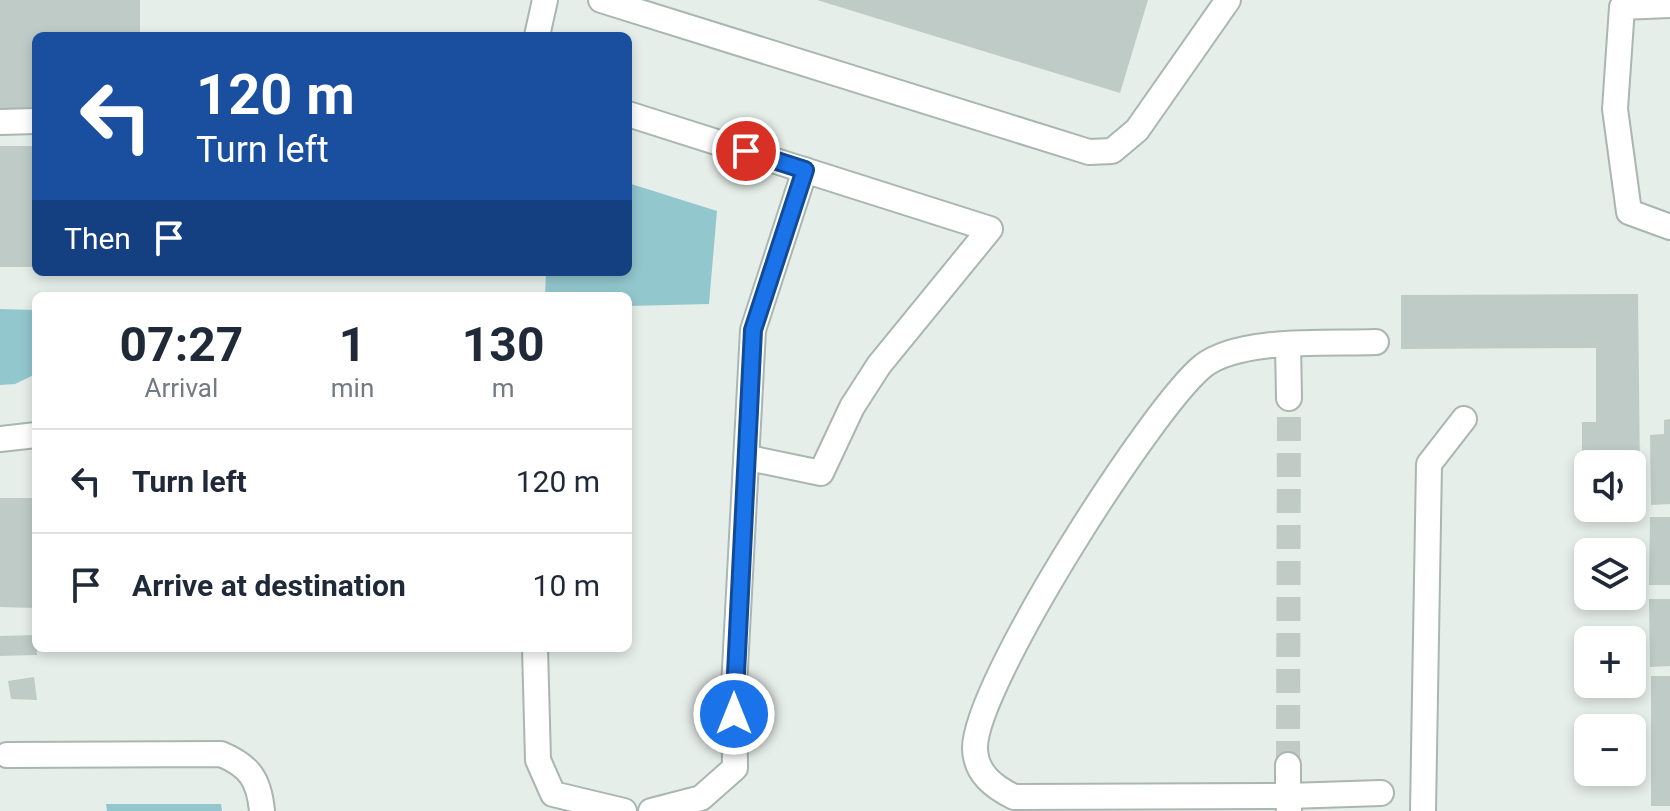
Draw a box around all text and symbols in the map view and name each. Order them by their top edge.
text: 120 m [196,62,355,128]
icon: left [64,64,168,168]
pin [712,117,780,185]
text: Turn left [196,129,329,171]
icon: arrive [724,129,768,173]
icon: arrive [147,216,191,260]
text: Then [64,221,131,256]
text: 07:27 [120,316,243,373]
text: 1 [339,316,366,373]
text: 130 [462,316,544,373]
text: Arrival [145,373,218,403]
text: min [331,373,374,403]
text: m [492,373,515,403]
map controls [1574,450,1646,786]
button: sound [1574,450,1646,522]
icon: left [64,459,108,503]
text: Turn left [132,464,247,499]
text: 120 m [516,464,600,499]
button: layers [1574,538,1646,610]
icon: arrive [64,563,108,607]
text: Arrive at destination [132,568,406,603]
text: 10 m [533,568,600,603]
button: + [1574,626,1646,698]
position arrow [692,672,776,756]
button: − [1574,714,1646,786]

